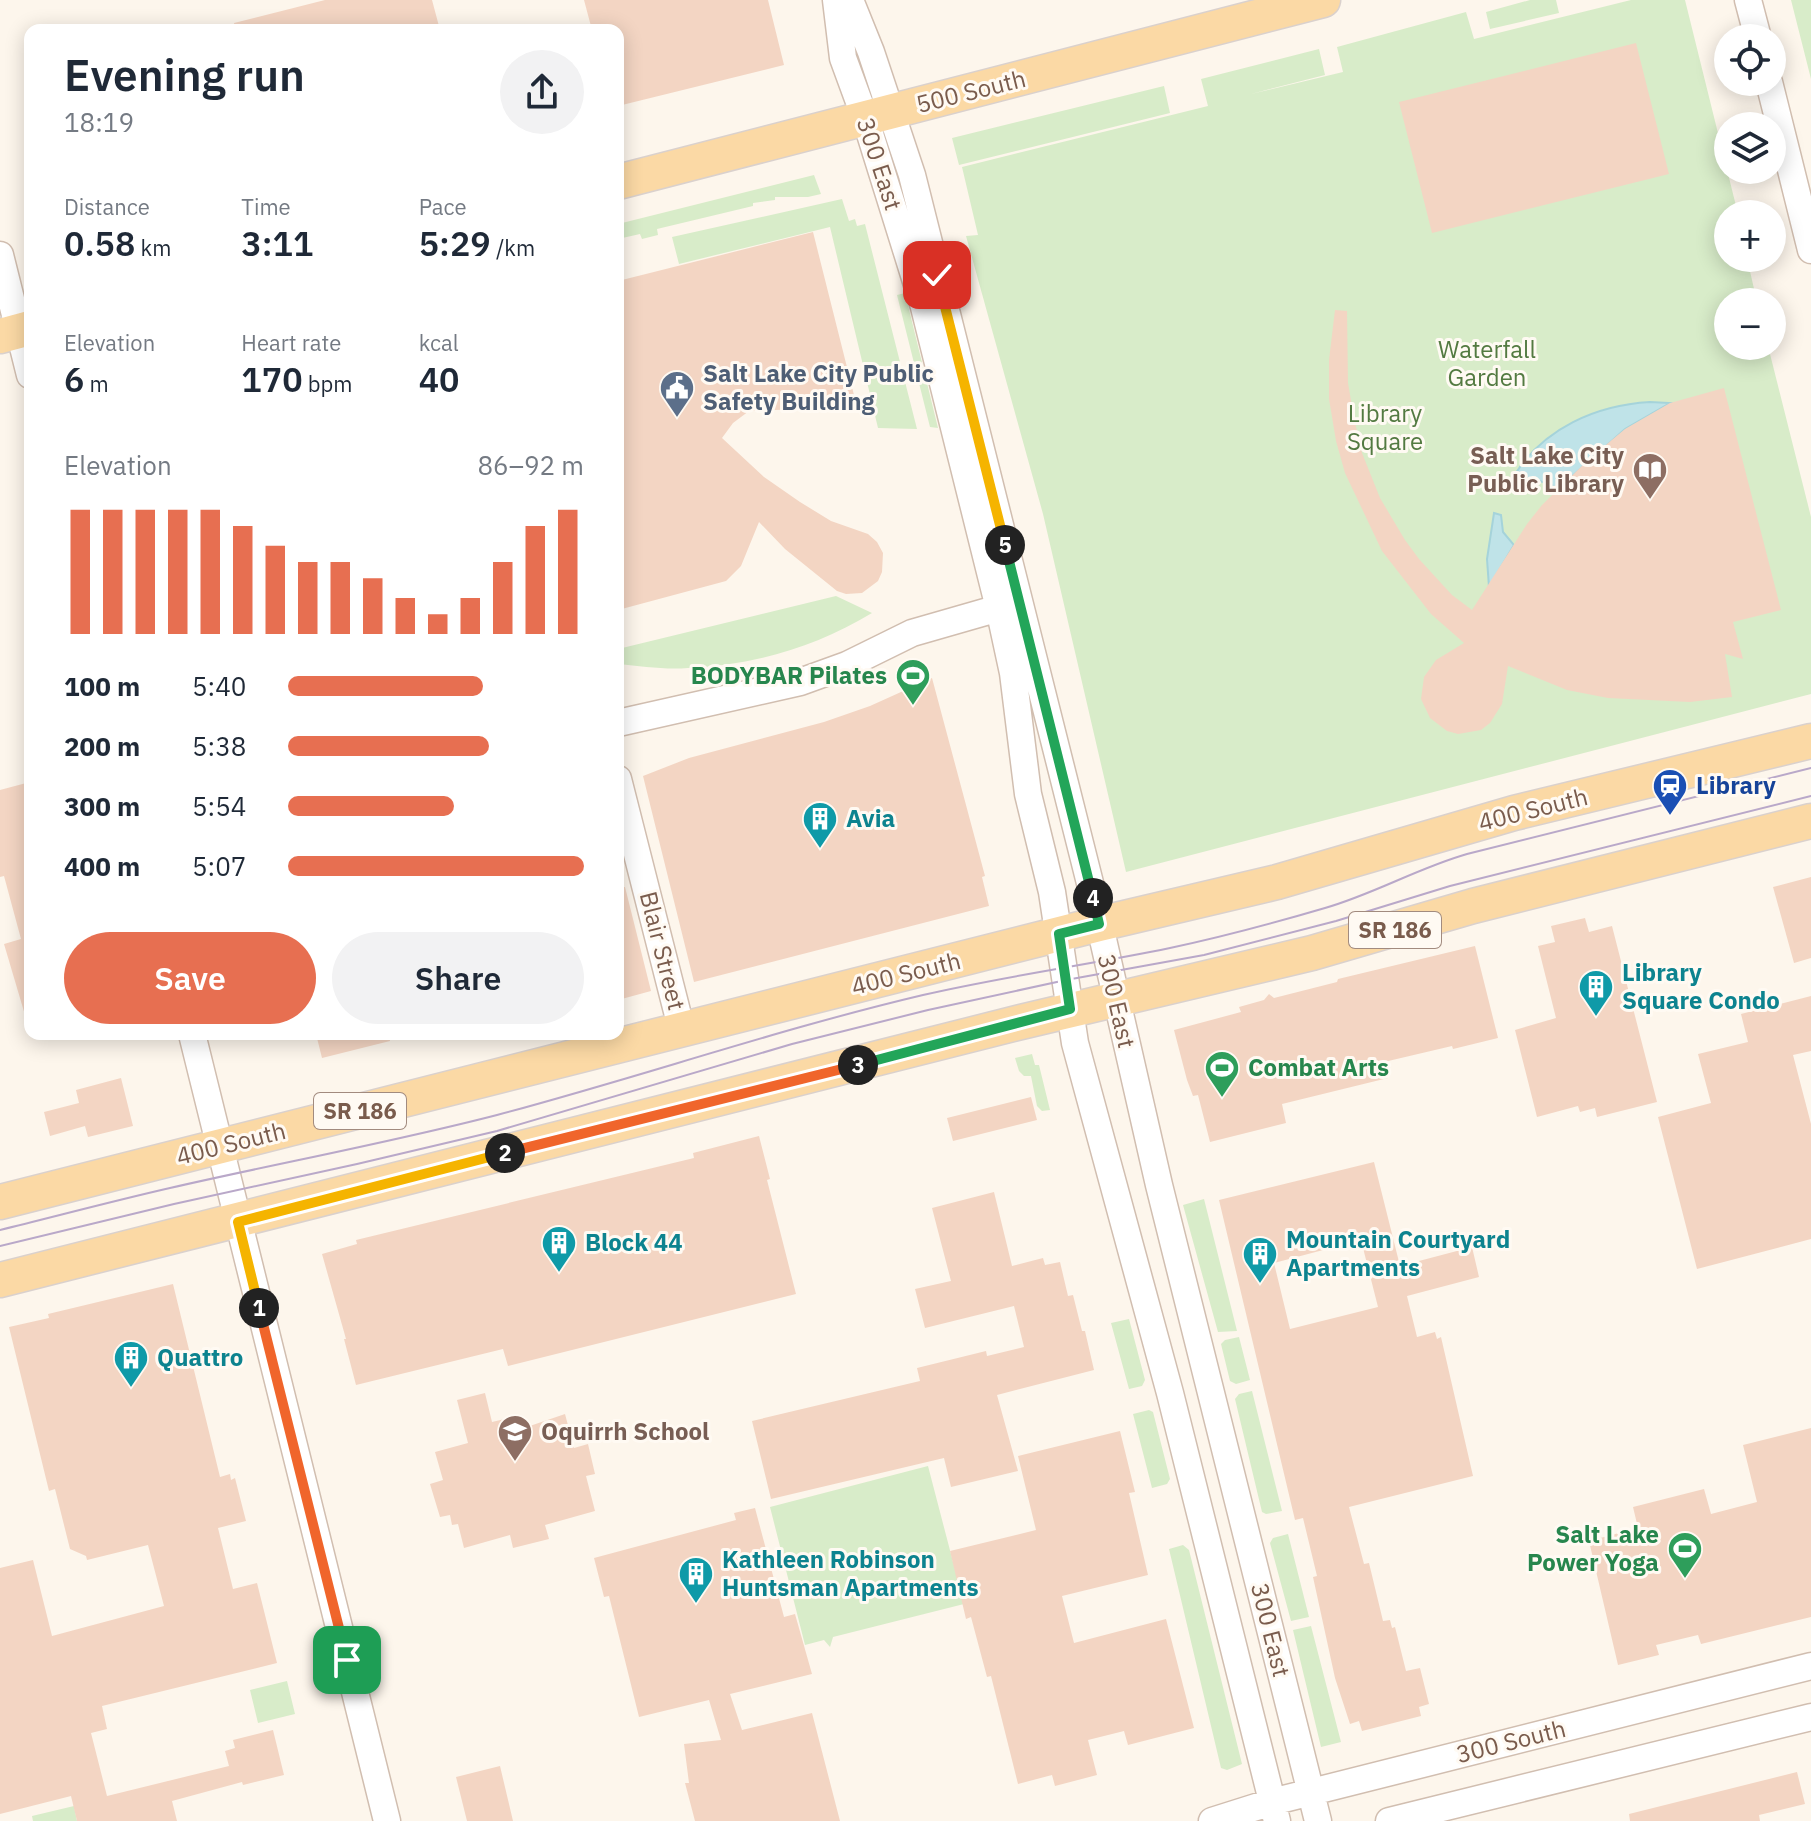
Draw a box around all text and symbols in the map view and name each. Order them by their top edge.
map controls [1714,24,1786,360]
button: locate [1714,24,1786,96]
text: Evening run [64,46,305,103]
button: share [500,50,584,134]
street label: 500 South [913,62,1029,120]
text: 18:19 [64,105,134,139]
button: layers [1714,112,1786,184]
street label: 300 East [850,113,910,214]
text: Distance [64,192,150,221]
text: Time [241,192,291,221]
text: Pace [419,192,467,221]
button: + [1714,200,1786,272]
text: 0.58 [64,221,135,265]
text: 3:11 [241,221,313,265]
text: 5:29 [419,221,491,265]
text: km [135,233,171,262]
text: /km [491,233,535,262]
pin [903,241,971,309]
icon: check [915,253,959,297]
button: − [1714,288,1786,360]
text: Elevation [64,328,155,357]
text: Heart rate [241,328,341,357]
text: kcal [419,328,459,357]
park label: Waterfall Garden [1438,333,1536,393]
text: 6 [64,357,84,401]
text: 170 [241,357,303,401]
text: 40 [419,357,459,401]
place label: Salt Lake City Public Safety Building [703,357,934,417]
text: m [84,369,109,398]
text: bpm [303,369,352,398]
public building icon: Salt Lake City Public Safety Building [658,369,696,419]
park label: Library Square [1347,397,1423,457]
place label: Salt Lake City Public Library [1467,439,1624,499]
text: Elevation [64,448,172,482]
text: 86–92 m [477,448,584,482]
library icon: Salt Lake City Public Library [1631,451,1669,501]
pin: 5 [985,525,1025,565]
text: 5 [998,530,1012,559]
sports icon: BODYBAR Pilates [894,657,932,707]
place label: BODYBAR Pilates [691,659,887,691]
text: 100 m [64,669,140,703]
text: 5:40 [192,669,246,703]
text: 200 m [64,729,140,763]
text: 5:38 [192,729,246,763]
station icon: Library [1651,767,1689,817]
place label: Library [1696,769,1776,801]
street label: 400 South [1475,780,1591,838]
text: 300 m [64,789,140,823]
text: 5:54 [192,789,246,823]
building icon: Avia [801,800,839,850]
place label: Avia [846,802,895,834]
text: 400 m [64,849,140,883]
text: 5:07 [192,849,246,883]
pin: 4 [1073,878,1113,918]
text: 4 [1086,883,1100,912]
street label: Blair Street [633,888,693,1013]
road number: SR 186 [1349,912,1441,948]
button: Save [64,932,316,1024]
button: Share [332,932,584,1024]
street label: 400 South [848,944,964,1002]
street label: 300 East [1091,951,1143,1051]
place label: Library Square Condo [1622,956,1780,1016]
building icon: Library Square Condo [1577,968,1615,1018]
pin: 3 [838,1045,878,1085]
sports icon: Combat Arts [1203,1049,1241,1099]
text: 3 [851,1050,865,1079]
place label: Combat Arts [1248,1051,1389,1083]
road number: SR 186 [314,1093,406,1129]
street label: 400 South [173,1114,289,1172]
pin: 2 [485,1133,525,1173]
text: 2 [498,1138,512,1167]
place label: Mountain Courtyard Apartments [1286,1223,1510,1283]
building icon: Block 44 [540,1224,578,1274]
place label: Block 44 [585,1226,683,1258]
building icon: Mountain Courtyard Apartments [1241,1235,1279,1285]
pin: 1 [239,1288,279,1328]
text: 1 [252,1293,266,1322]
building icon: Quattro [112,1339,150,1389]
place label: Quattro [157,1341,243,1373]
school or university icon: Oquirrh School [496,1413,534,1463]
place label: Oquirrh School [541,1415,709,1447]
place label: Salt Lake Power Yoga [1527,1518,1659,1578]
sports icon: Salt Lake Power Yoga [1666,1530,1704,1580]
place label: Kathleen Robinson Huntsman Apartments [722,1543,979,1603]
building icon: Kathleen Robinson Huntsman Apartments [677,1555,715,1605]
street label: 300 East [1244,1579,1298,1680]
pin [313,1626,381,1694]
icon: arrive [325,1638,369,1682]
street label: 300 South [1453,1712,1569,1770]

